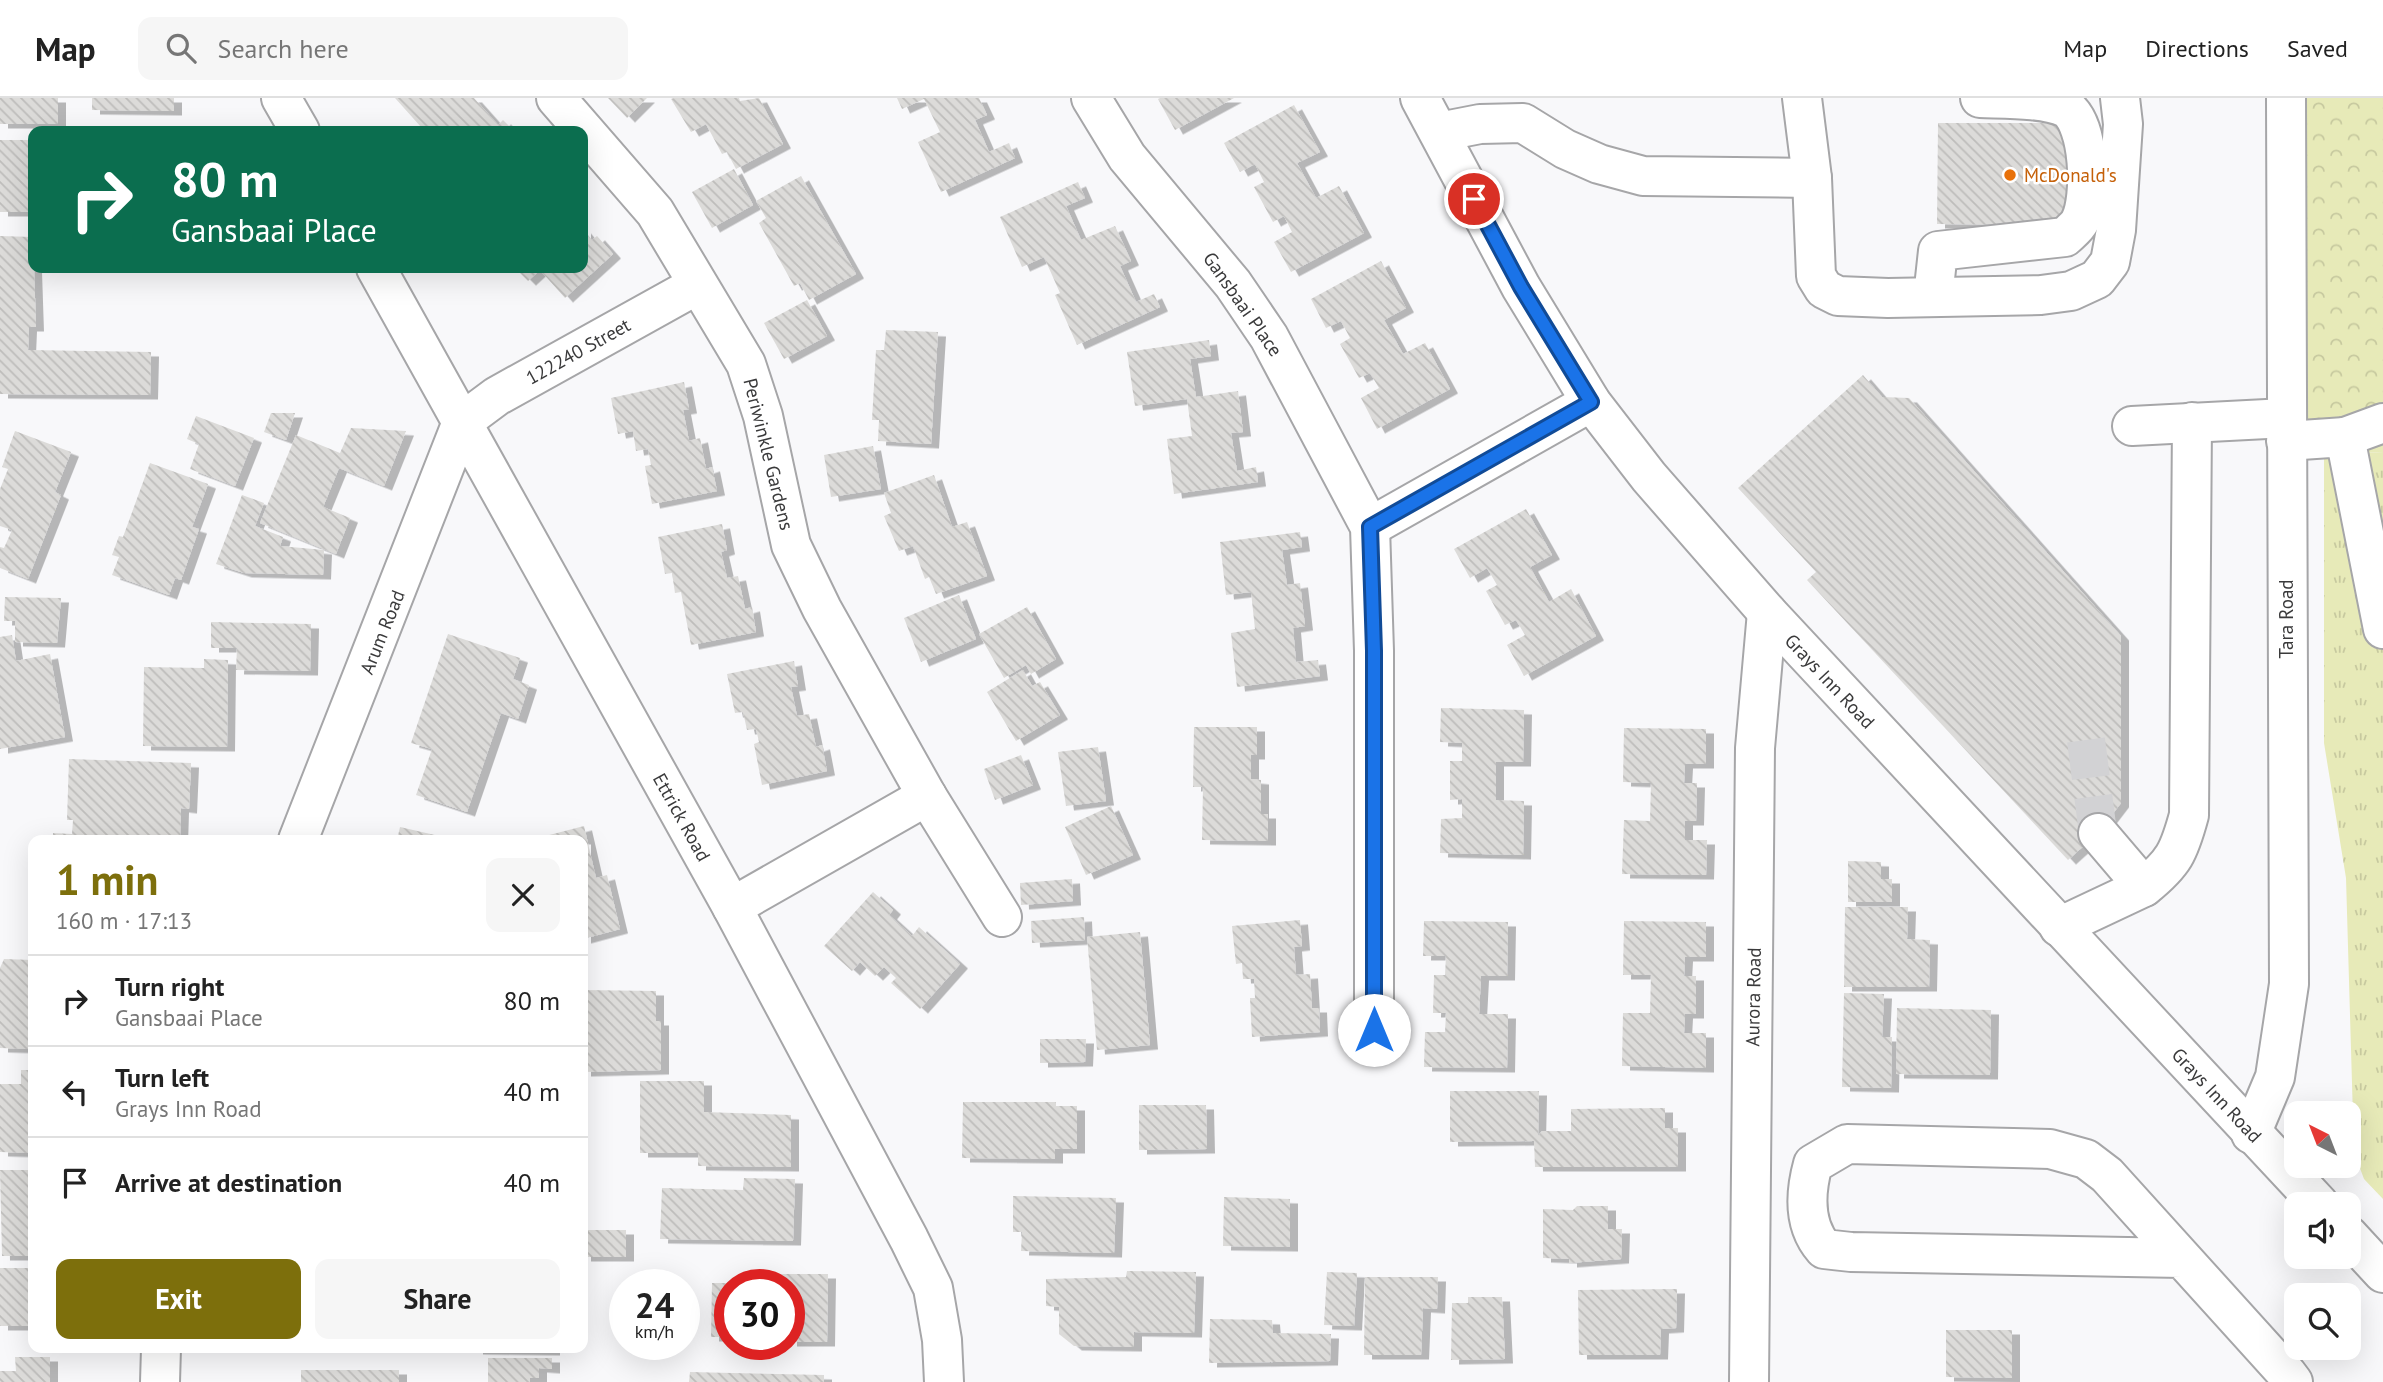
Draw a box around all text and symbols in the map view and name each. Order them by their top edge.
search box [138,17,628,80]
text: Map [35,27,96,70]
icon: search [162,29,200,67]
text: Search here [218,32,349,65]
text: Map [2063,33,2107,64]
text: Directions [2145,33,2249,64]
text: Saved [2287,33,2348,64]
text: 80 m [171,147,278,211]
icon: right [56,154,147,245]
place label: McDonald's [2024,163,2117,187]
marker: McDonald's [2002,167,2018,183]
pin [1444,169,1504,229]
icon: arrive [1455,180,1493,218]
text: Gansbaai Place [171,209,377,251]
street label: Gansbaai Place [1198,247,1288,361]
street label: 122240 Street [522,312,635,390]
street label: Periwinkle Gardens [739,376,799,532]
street label: Tara Road [2274,579,2298,659]
street label: Arum Road [354,586,410,678]
street label: Grays Inn Road [1780,629,1880,733]
street label: Ettrick Road [648,769,716,865]
text: 1 min [56,852,158,907]
button: close [486,858,560,932]
text: 160 m · 17:13 [56,906,192,935]
street label: Aurora Road [1740,947,1766,1047]
text: Turn right [115,970,224,1003]
icon: right [56,982,94,1020]
text: 80 m [504,984,560,1017]
position arrow [1337,993,1411,1067]
text: Gansbaai Place [115,1003,263,1032]
street label: Grays Inn Road [2167,1043,2267,1147]
text: Turn left [115,1061,209,1094]
icon: left [56,1073,94,1111]
text: 40 m [504,1075,560,1108]
text: Grays Inn Road [115,1094,262,1123]
north arrow [2284,1101,2361,1178]
map controls [2284,1101,2361,1360]
icon: arrive [56,1164,94,1202]
text: Arrive at destination [115,1166,342,1199]
text: 40 m [504,1166,560,1199]
button: sound [2284,1192,2361,1269]
button: Exit [56,1259,301,1339]
button: Share [315,1259,560,1339]
speed limit sign: 30 [714,1269,805,1360]
text: 24 [635,1282,674,1328]
button: search [2284,1283,2361,1360]
text: km/h [635,1320,674,1343]

